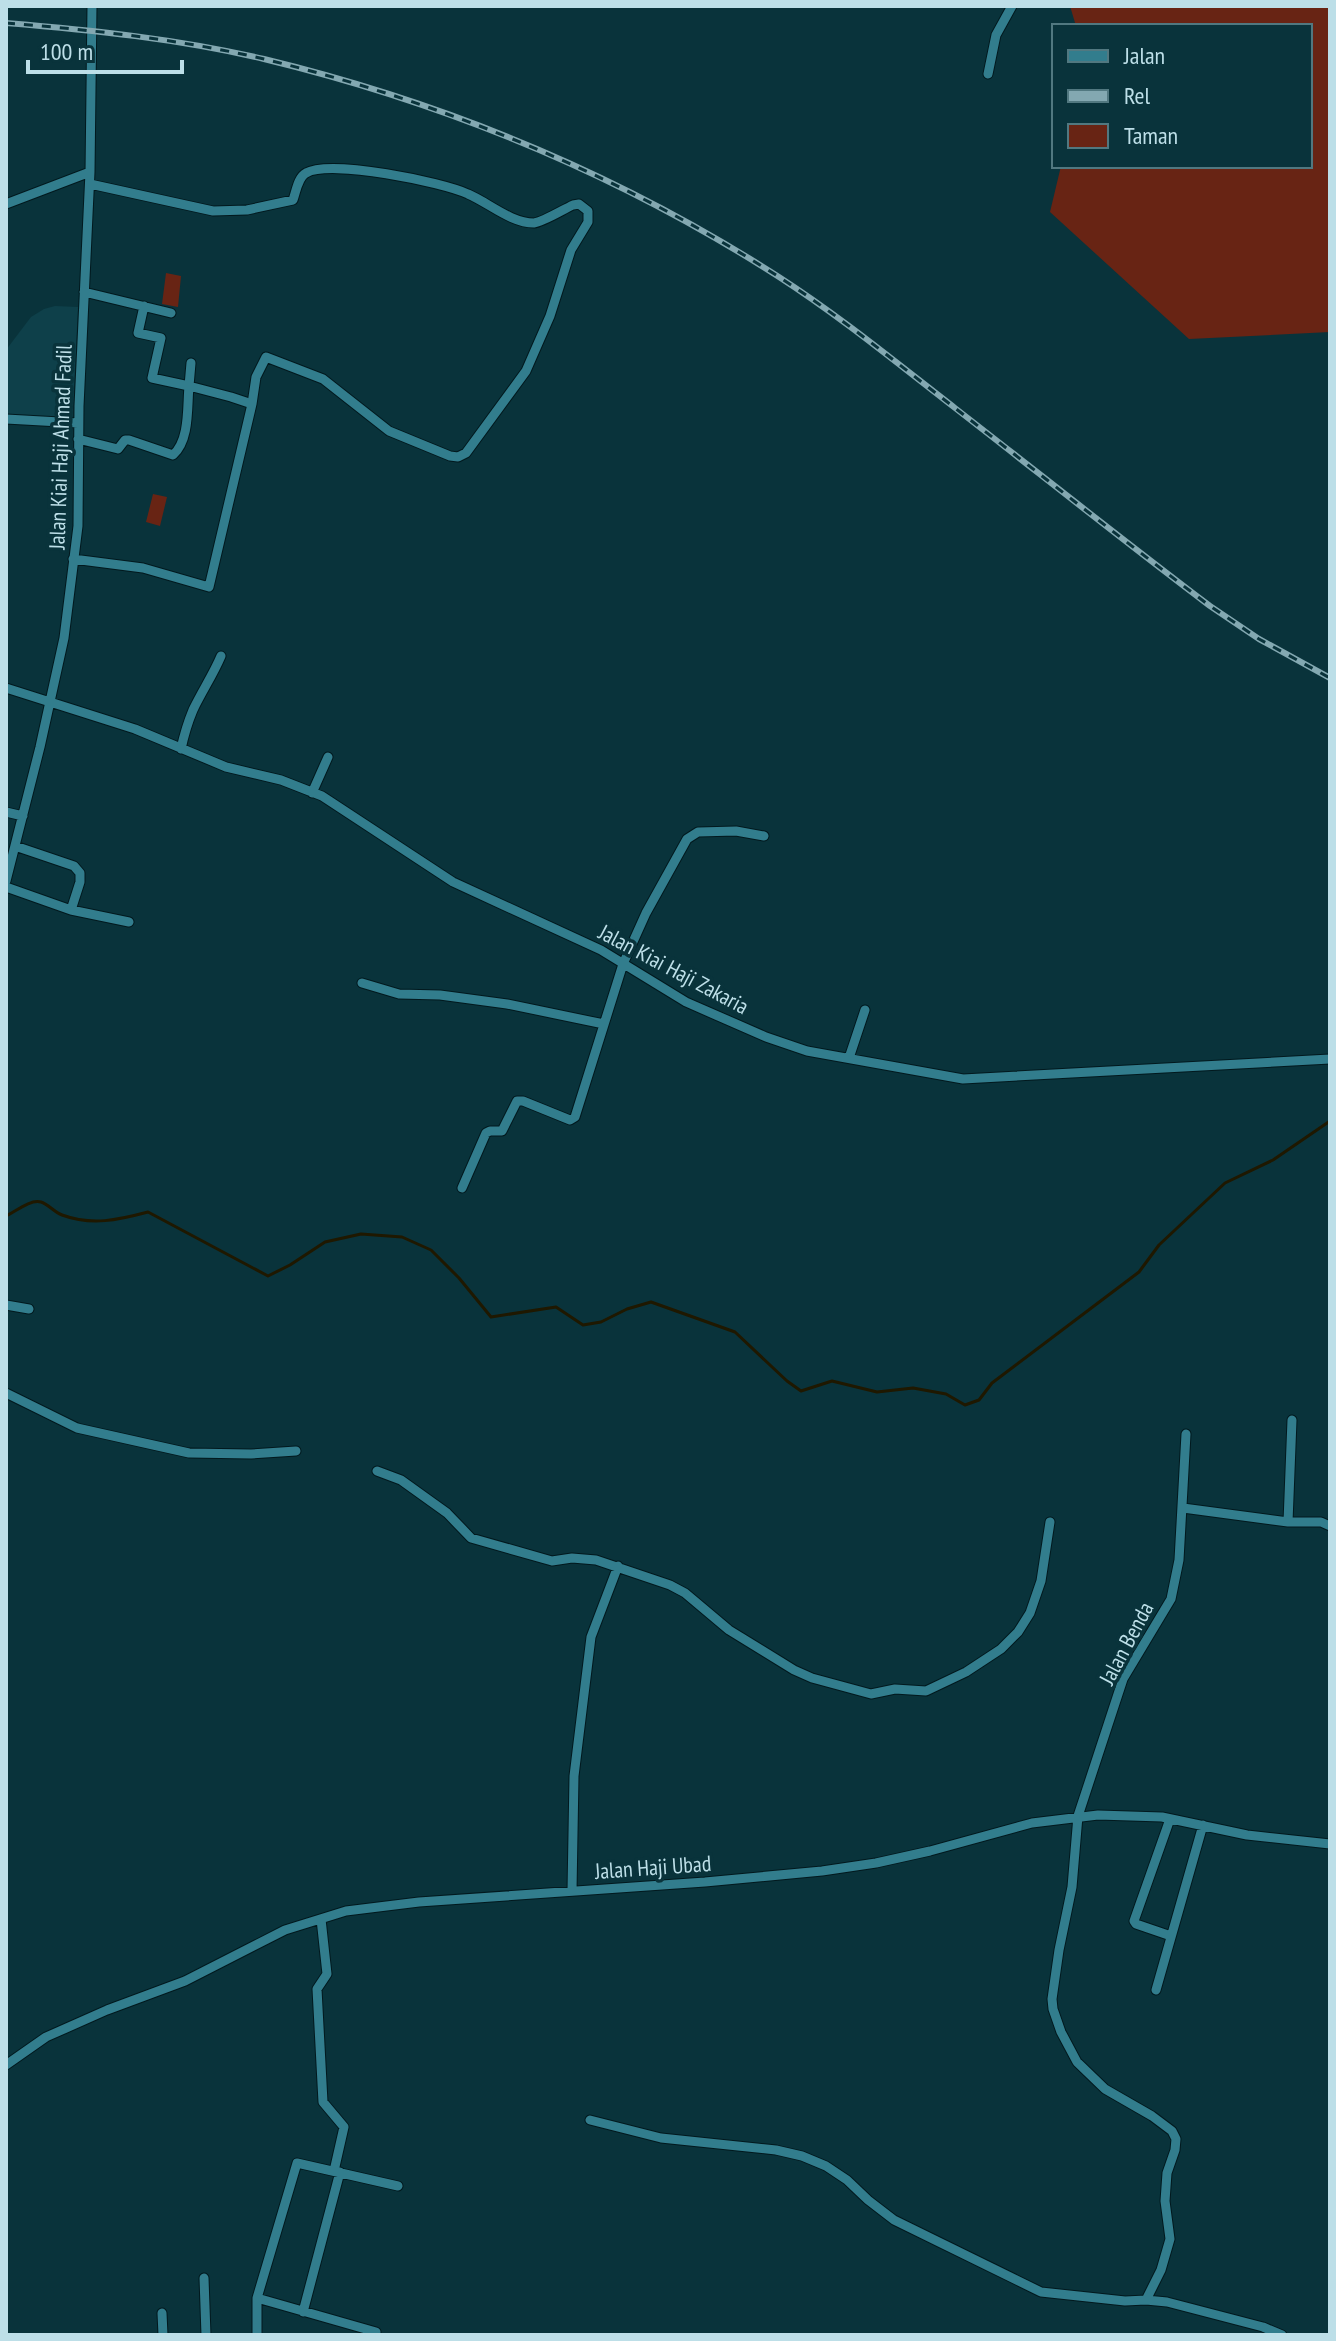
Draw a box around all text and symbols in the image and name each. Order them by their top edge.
scale bar [28,24,182,74]
legend [1052,24,1312,168]
text: 100 m [40,36,93,67]
text: Jalan [1123,40,1165,71]
text: Rel [1124,80,1150,111]
text: Taman [1124,120,1178,151]
street label: Jalan Kiai Haji Ahmad Fadil [42,343,78,551]
street label: Jalan Kiai Haji Zakaria [593,917,754,1020]
street label: Jalan Benda [1092,1597,1159,1690]
street label: Jalan Haji Ubad [593,1849,712,1885]

